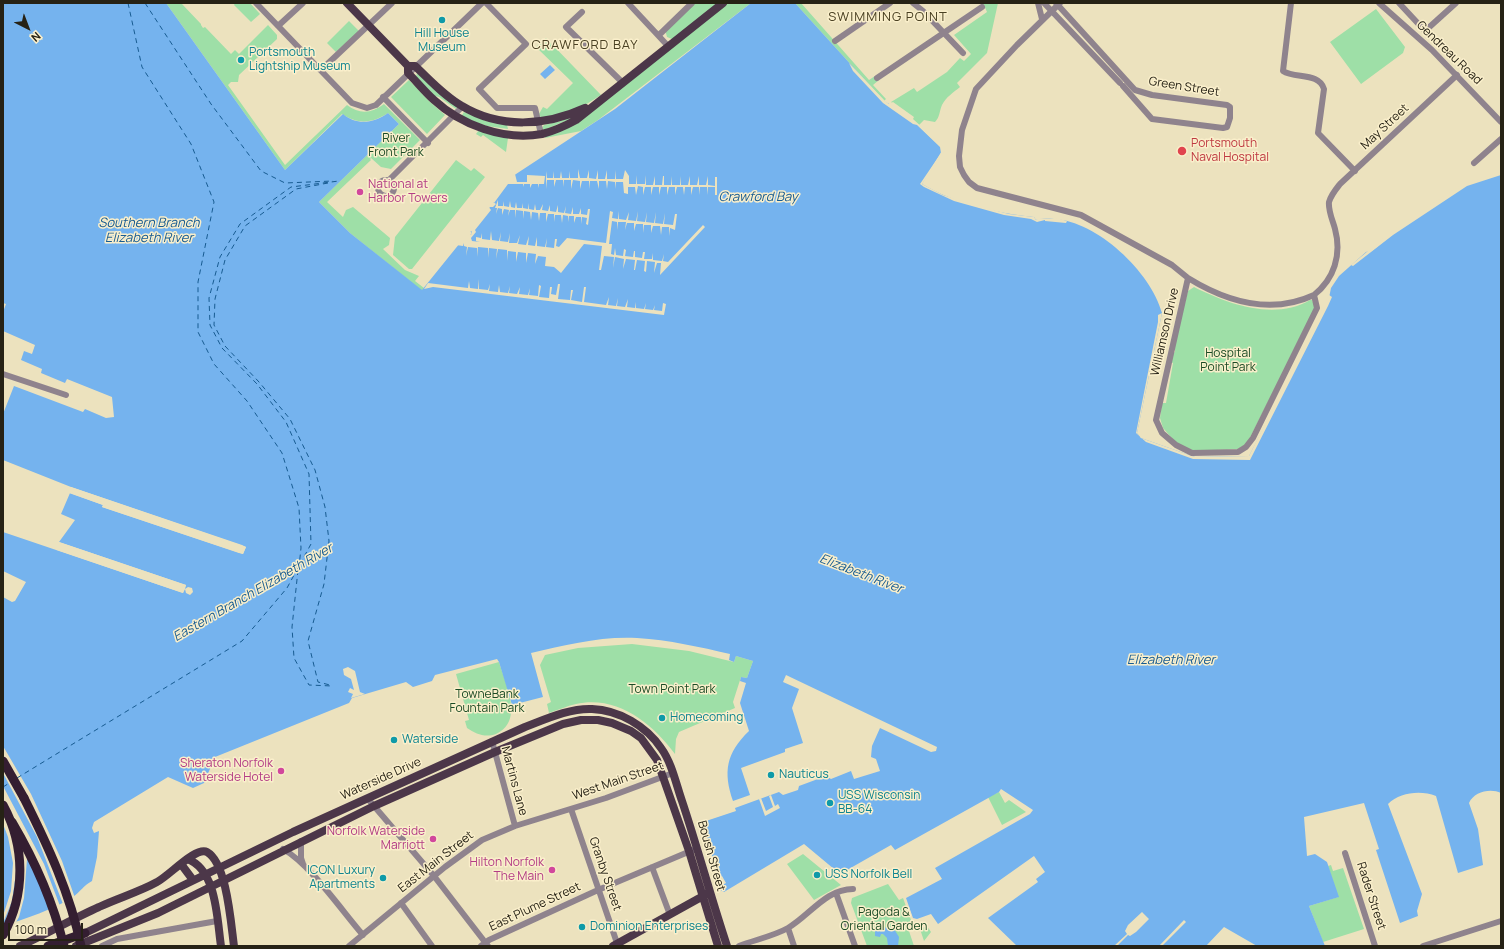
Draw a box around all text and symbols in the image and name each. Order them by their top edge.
north arrow [8,8,48,48]
district label: SWIMMING POINT [828,9,948,25]
marker: Hill House Museum [437,15,447,25]
street label: Gendreau Road [1413,18,1485,88]
place label: Hill House Museum [415,27,469,55]
text: N [28,29,44,46]
district label: CRAWFORD BAY [531,37,639,53]
place label: Portsmouth Lightship Museum [249,46,351,74]
marker: Portsmouth Lightship Museum [236,55,246,65]
street label: Green Street [1148,74,1220,100]
street label: May Street [1358,101,1412,153]
park label: River Front Park [368,132,424,160]
place label: Portsmouth Naval Hospital [1191,137,1269,165]
marker: Portsmouth Naval Hospital [1176,145,1188,157]
place label: National at Harbor Towers [368,178,448,206]
marker: National at Harbor Towers [355,187,365,197]
water label: Crawford Bay [718,189,798,205]
water label: Southern Branch Elizabeth River [98,215,200,246]
street label: Williamson Drive [1148,287,1182,377]
park label: Hospital Point Park [1200,347,1256,375]
water label: Eastern Branch Elizabeth River [170,541,336,645]
water label: Elizabeth River [817,551,905,597]
water label: Elizabeth River [1127,652,1215,668]
park label: Town Point Park [628,683,716,697]
park label: TowneBank Fountain Park [450,688,524,716]
place label: Homecoming [670,711,743,725]
marker: Homecoming [657,713,667,723]
place label: Waterside [402,733,458,747]
marker: Waterside [389,735,399,745]
street label: Martins Lane [498,745,530,817]
street label: Waterside Drive [338,755,424,803]
place label: Sheraton Norfolk Waterside Hotel [180,757,273,785]
street label: West Main Street [571,759,665,803]
marker: Sheraton Norfolk Waterside Hotel [276,766,286,776]
place label: Nauticus [779,768,829,782]
marker: Nauticus [766,770,776,780]
place label: USS Wisconsin BB-64 [838,789,920,817]
marker: USS Wisconsin BB-64 [825,798,835,808]
street label: Boush Street [694,819,728,893]
place label: Norfolk Waterside Marriott [327,825,425,853]
street label: East Main Street [396,828,476,896]
marker: Norfolk Waterside Marriott [428,834,438,844]
street label: Granby Street [586,835,624,913]
place label: Hilton Norfolk The Main [469,856,544,884]
street label: Rader Street [1353,860,1389,932]
place label: ICON Luxury Apartments [307,864,375,892]
marker: Hilton Norfolk The Main [547,865,557,875]
place label: USS Norfolk Bell [825,868,912,882]
marker: USS Norfolk Bell [812,870,822,880]
marker: ICON Luxury Apartments [378,873,388,883]
street label: East Plume Street [487,880,583,934]
park label: Pagoda & Oriental Garden [841,906,927,934]
scale bar [10,915,85,941]
place label: Dominion Enterprises [590,920,708,934]
text: 100 m [15,921,47,938]
marker: Dominion Enterprises [577,922,587,932]

